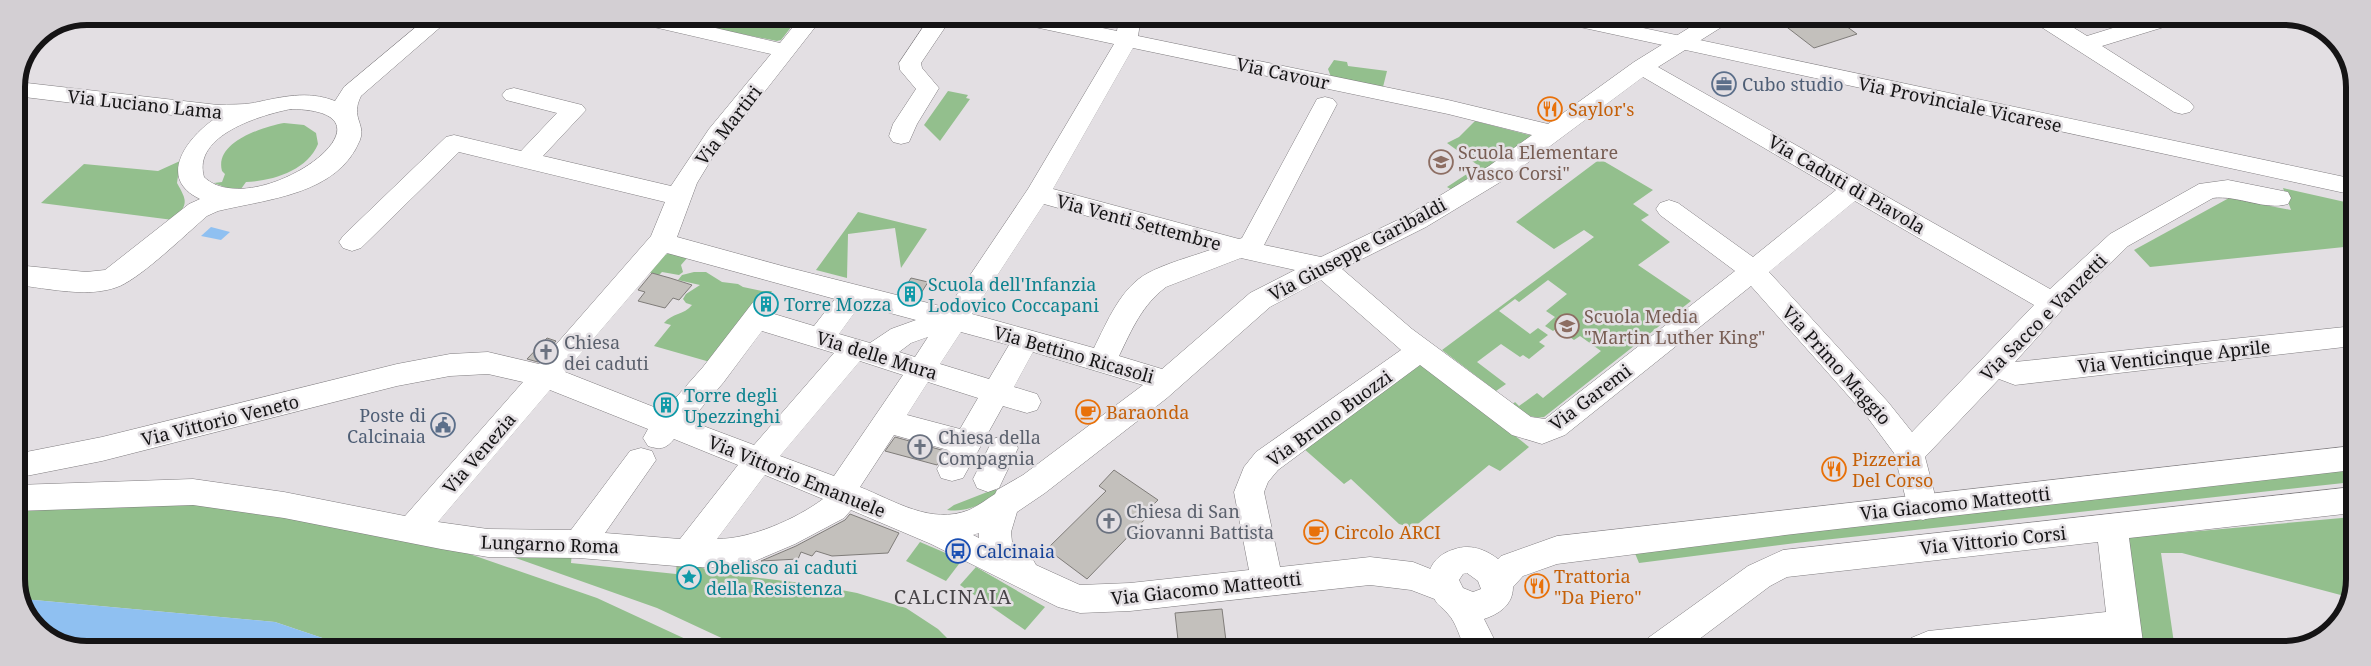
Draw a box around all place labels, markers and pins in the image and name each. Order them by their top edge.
office icon: Cubo studio [1711,71,1737,97]
place label: Cubo studio [1742,72,1844,96]
restaurant icon: Saylor's [1537,96,1563,122]
place label: Saylor's [1568,97,1634,121]
place label: Scuola Elementare "Vasco Corsi" [1458,140,1618,185]
school or university icon: Scuola Elementare "Vasco Corsi" [1428,149,1454,175]
place label: Scuola dell'Infanzia Lodovico Coccapani [928,272,1099,317]
building icon: Scuola dell'Infanzia Lodovico Coccapani [897,281,923,307]
building icon: Torre Mozza [753,291,779,317]
place label: Torre Mozza [784,292,892,316]
place label: Scuola Media "Martin Luther King" [1584,304,1765,349]
school or university icon: Scuola Media "Martin Luther King" [1554,313,1580,339]
place label: Chiesa dei caduti [564,330,649,375]
church icon: Chiesa dei caduti [533,339,559,365]
place label: Torre degli Upezzinghi [684,383,780,428]
building icon: Torre degli Upezzinghi [653,392,679,418]
cafe icon: Baraonda [1075,399,1101,425]
place label: Baraonda [1106,400,1189,424]
place label: Poste di Calcinaia [347,403,426,448]
public building icon: Poste di Calcinaia [430,412,456,438]
place label: Chiesa della Compagnia [938,425,1041,470]
church icon: Chiesa della Compagnia [907,434,933,460]
place label: Pizzeria Del Corso [1852,447,1933,492]
restaurant icon: Pizzeria Del Corso [1821,456,1847,482]
place label: Chiesa di San Giovanni Battista [1126,499,1274,544]
church icon: Chiesa di San Giovanni Battista [1096,508,1122,534]
cafe icon: Circolo ARCI [1303,519,1329,545]
place label: Circolo ARCI [1334,520,1441,544]
bus stop icon: Calcinaia [945,538,971,564]
place label: Calcinaia [976,539,1055,563]
place label: Obelisco ai caduti della Resistenza [706,555,858,600]
place icon: Obelisco ai caduti della Resistenza [676,564,702,590]
place label: Trattoria "Da Piero" [1554,564,1642,609]
restaurant icon: Trattoria "Da Piero" [1524,573,1550,599]

